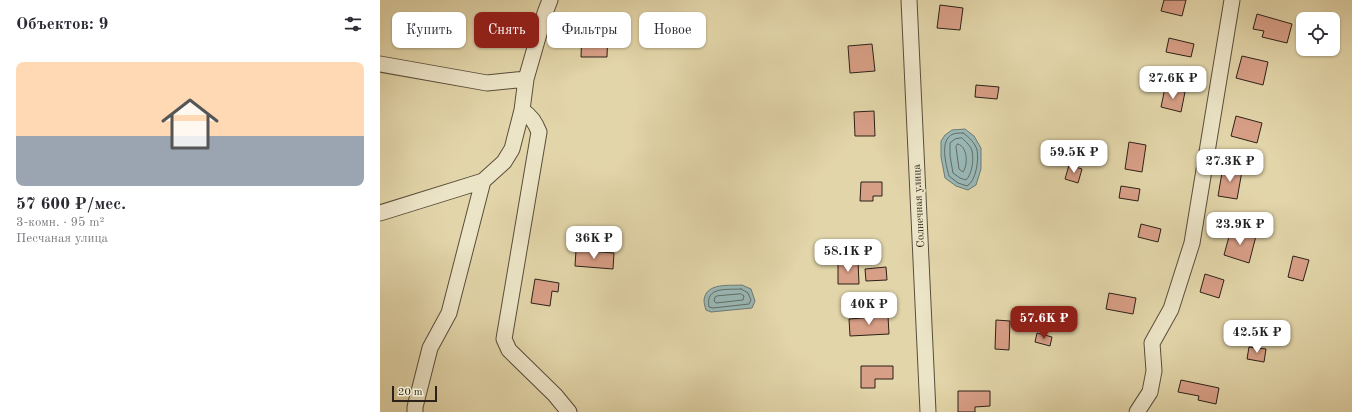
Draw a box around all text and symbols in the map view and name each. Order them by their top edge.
chip: Купить [392,12,466,48]
chip: Снять [474,12,539,48]
chip: Фильтры [547,12,631,48]
chip: Новое [639,12,706,48]
map controls [1296,12,1340,56]
button: locate [1296,12,1340,56]
icon: filters [342,13,364,35]
text: Объектов: 9 [16,16,108,33]
pin: 27.6K ₽ [1136,66,1210,100]
text: 27.6K ₽ [1148,72,1198,85]
icon: home [154,88,226,160]
pin: 59.5K ₽ [1037,140,1111,174]
text: 59.5K ₽ [1049,146,1099,159]
pin: 27.3K ₽ [1193,149,1267,183]
text: 27.3K ₽ [1205,155,1255,168]
street label: Солнечная улица [912,163,927,248]
text: 57 600 ₽/мес. [16,196,126,213]
pin: 23.9K ₽ [1203,212,1277,246]
text: 3-комн. · 95 m² [16,216,104,229]
text: 23.9K ₽ [1215,218,1265,231]
pin: 36K ₽ [566,226,622,260]
text: Песчаная улица [16,232,108,245]
text: 36K ₽ [575,232,613,245]
pin: 58.1K ₽ [811,239,885,273]
text: 58.1K ₽ [823,245,873,258]
pin: 40K ₽ [841,292,897,326]
text: 40K ₽ [850,298,888,311]
pin: 57.6K ₽ [1007,306,1081,340]
text: 57.6K ₽ [1019,312,1069,325]
pin: 42.5K ₽ [1220,320,1294,354]
text: 42.5K ₽ [1232,326,1282,339]
scale bar [392,384,437,403]
text: 20 m [398,387,423,398]

